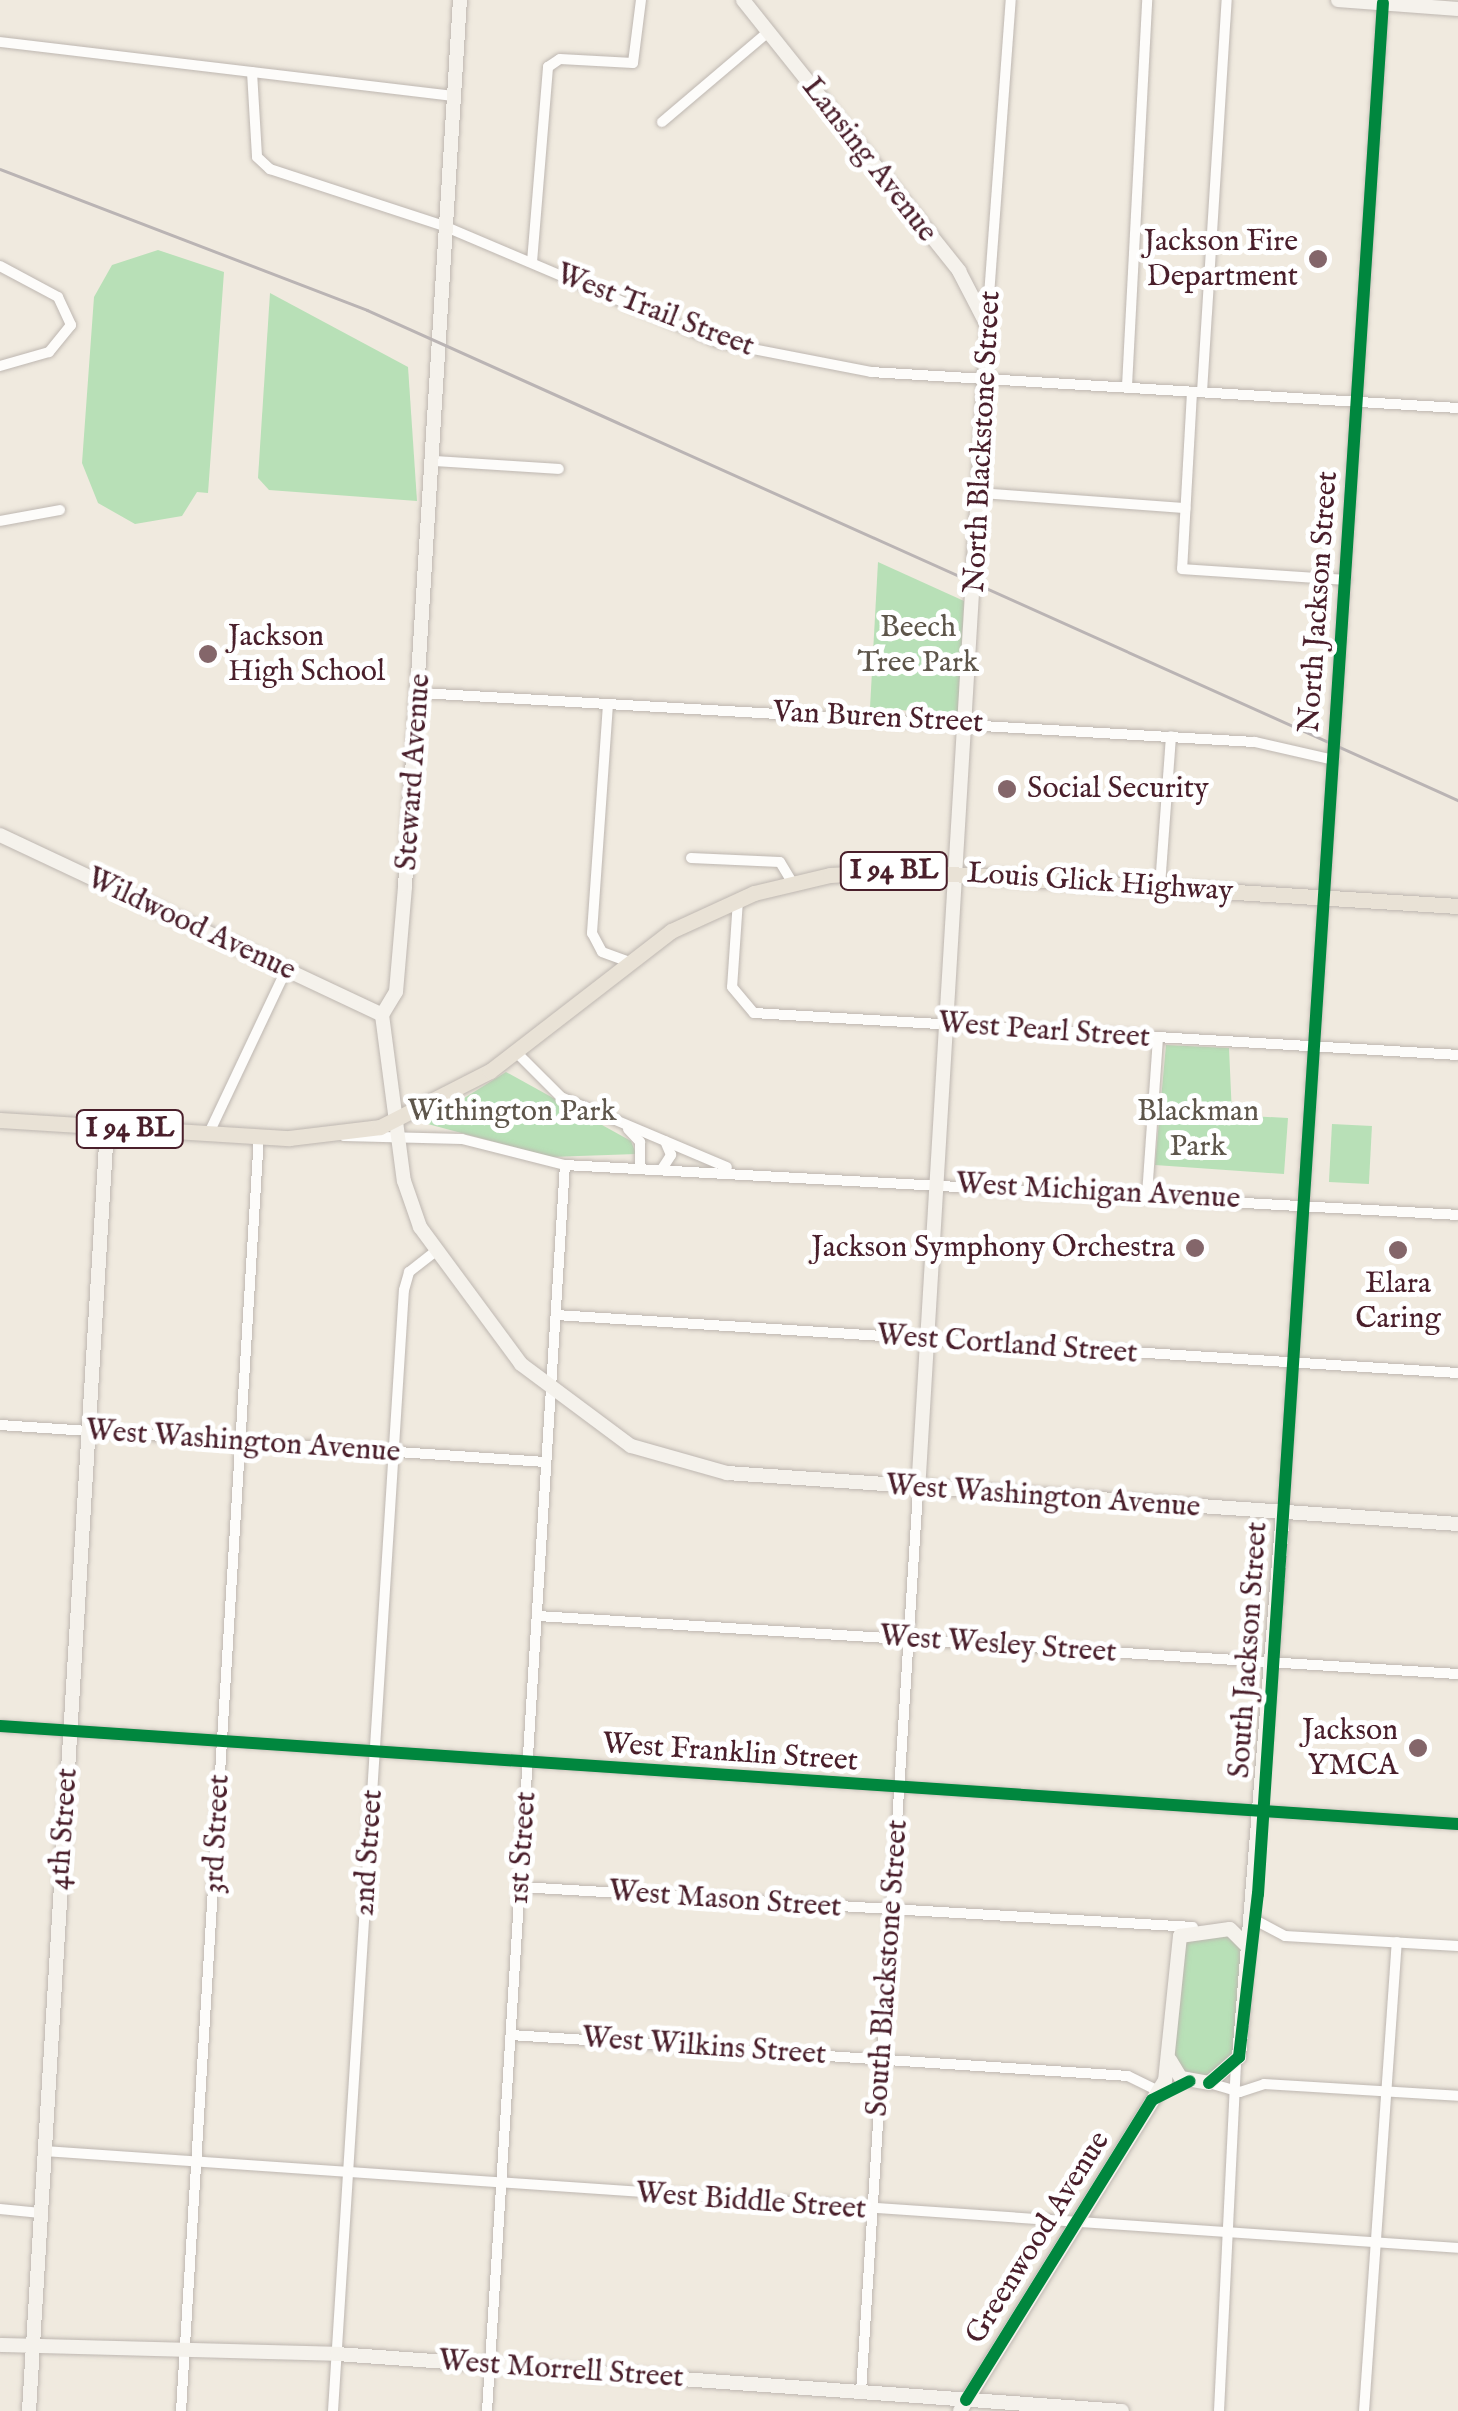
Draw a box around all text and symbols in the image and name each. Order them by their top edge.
street label: Lansing Avenue [793,70,945,250]
place label: Jackson Fire Department [1144,224,1298,294]
marker: Jackson Fire Department [1307,248,1329,270]
street label: West Trail Street [551,257,759,365]
street label: North Blackstone Street [957,290,1009,594]
street label: North Jackson Street [1292,470,1346,734]
park label: Beech Tree Park [857,610,979,680]
place label: Jackson High School [228,619,385,690]
marker: Jackson High School [197,643,219,665]
street label: Steward Avenue [389,672,439,872]
street label: Van Buren Street [772,695,984,741]
place label: Social Security [1027,771,1209,807]
marker: Social Security [996,778,1018,800]
road number: I 94 BL [839,848,949,894]
street label: Louis Glick Highway [966,856,1234,910]
street label: Wildwood Avenue [81,861,301,989]
street label: West Pearl Street [937,1006,1151,1056]
park label: Withington Park [407,1094,617,1130]
park label: Blackman Park [1137,1094,1259,1164]
road number: I 94 BL [75,1106,185,1152]
street label: West Michigan Avenue [955,1167,1241,1217]
place label: Jackson Symphony Orchestra [811,1230,1175,1266]
marker: Jackson Symphony Orchestra [1184,1237,1206,1259]
marker: Elara Caring [1387,1239,1409,1261]
place label: Elara Caring [1355,1266,1441,1336]
street label: West Cortland Street [875,1318,1139,1372]
street label: West Washington Avenue [84,1413,402,1471]
street label: West Washington Avenue [884,1468,1202,1526]
street label: South Jackson Street [1222,1521,1276,1779]
street label: West Wesley Street [878,1619,1118,1671]
place label: Jackson YMCA [1302,1713,1398,1784]
street label: West Franklin Street [601,1726,859,1780]
marker: Jackson YMCA [1407,1737,1429,1759]
street label: 4th Street [42,1767,86,1891]
street label: 3rd Street [196,1773,238,1895]
street label: 2nd Street [347,1788,391,1918]
street label: 1st Street [501,1790,545,1906]
street label: South Blackstone Street [860,1818,916,2118]
street label: West Mason Street [607,1874,843,1926]
street label: West Wilkins Street [581,2021,827,2073]
street label: Greenwood Avenue [958,2125,1118,2351]
street label: West Biddle Street [635,2176,867,2228]
street label: West Morrell Street [437,2343,685,2397]

